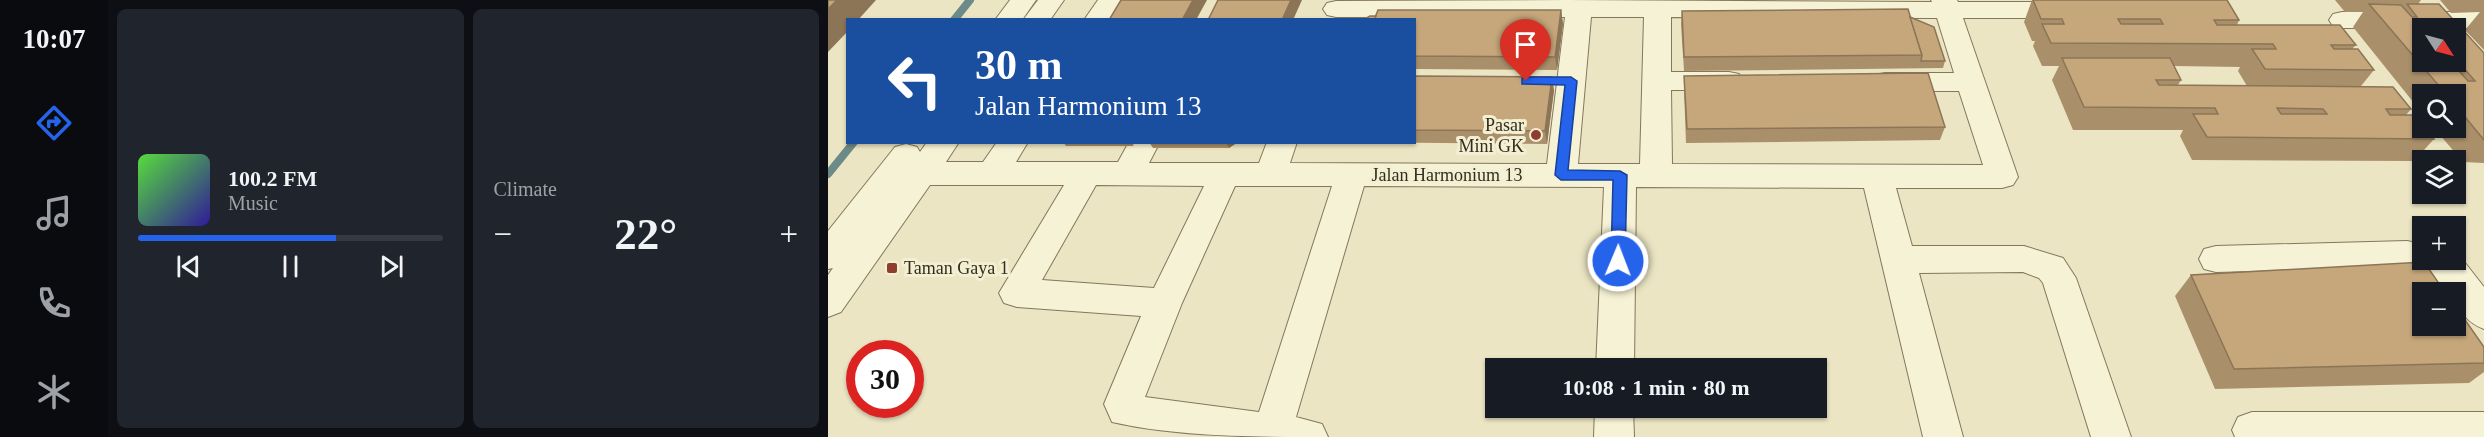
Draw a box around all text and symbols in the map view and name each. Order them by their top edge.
north arrow [2412,18,2466,72]
map controls [2412,18,2466,336]
pin [1500,19,1551,81]
text: 10:07 [23,24,86,54]
icon: arrive [1509,28,1542,61]
icon: left [876,42,954,120]
text: 30 m [975,42,1063,88]
button: search [2412,84,2466,138]
text: Jalan Harmonium 13 [975,91,1201,121]
icon: directions [33,102,75,144]
place label: Pasar Mini GK [1458,115,1524,156]
marker: Pasar Mini GK [1529,128,1543,142]
button: layers [2412,150,2466,204]
street label: Jalan Harmonium 13 [1372,165,1522,185]
text: 100.2 FM [228,166,317,191]
text: Climate [494,178,557,200]
icon: music [33,192,75,234]
text: Music [228,192,278,214]
text: 22° [614,209,677,259]
text: − [494,216,512,252]
text: + [779,216,798,252]
button: + [2412,216,2466,270]
position arrow [1586,229,1650,293]
icon: previous [172,250,205,283]
icon: pause [274,250,307,283]
icon: next [375,250,408,283]
place label: Taman Gaya 1 [904,258,1009,278]
marker: Taman Gaya 1 [885,261,899,275]
icon: phone [33,282,75,324]
button: − [2412,282,2466,336]
speed limit sign: 30 [846,340,924,418]
icon: climate [33,371,75,413]
text: 10:08 · 1 min · 80 m [1563,375,1750,400]

